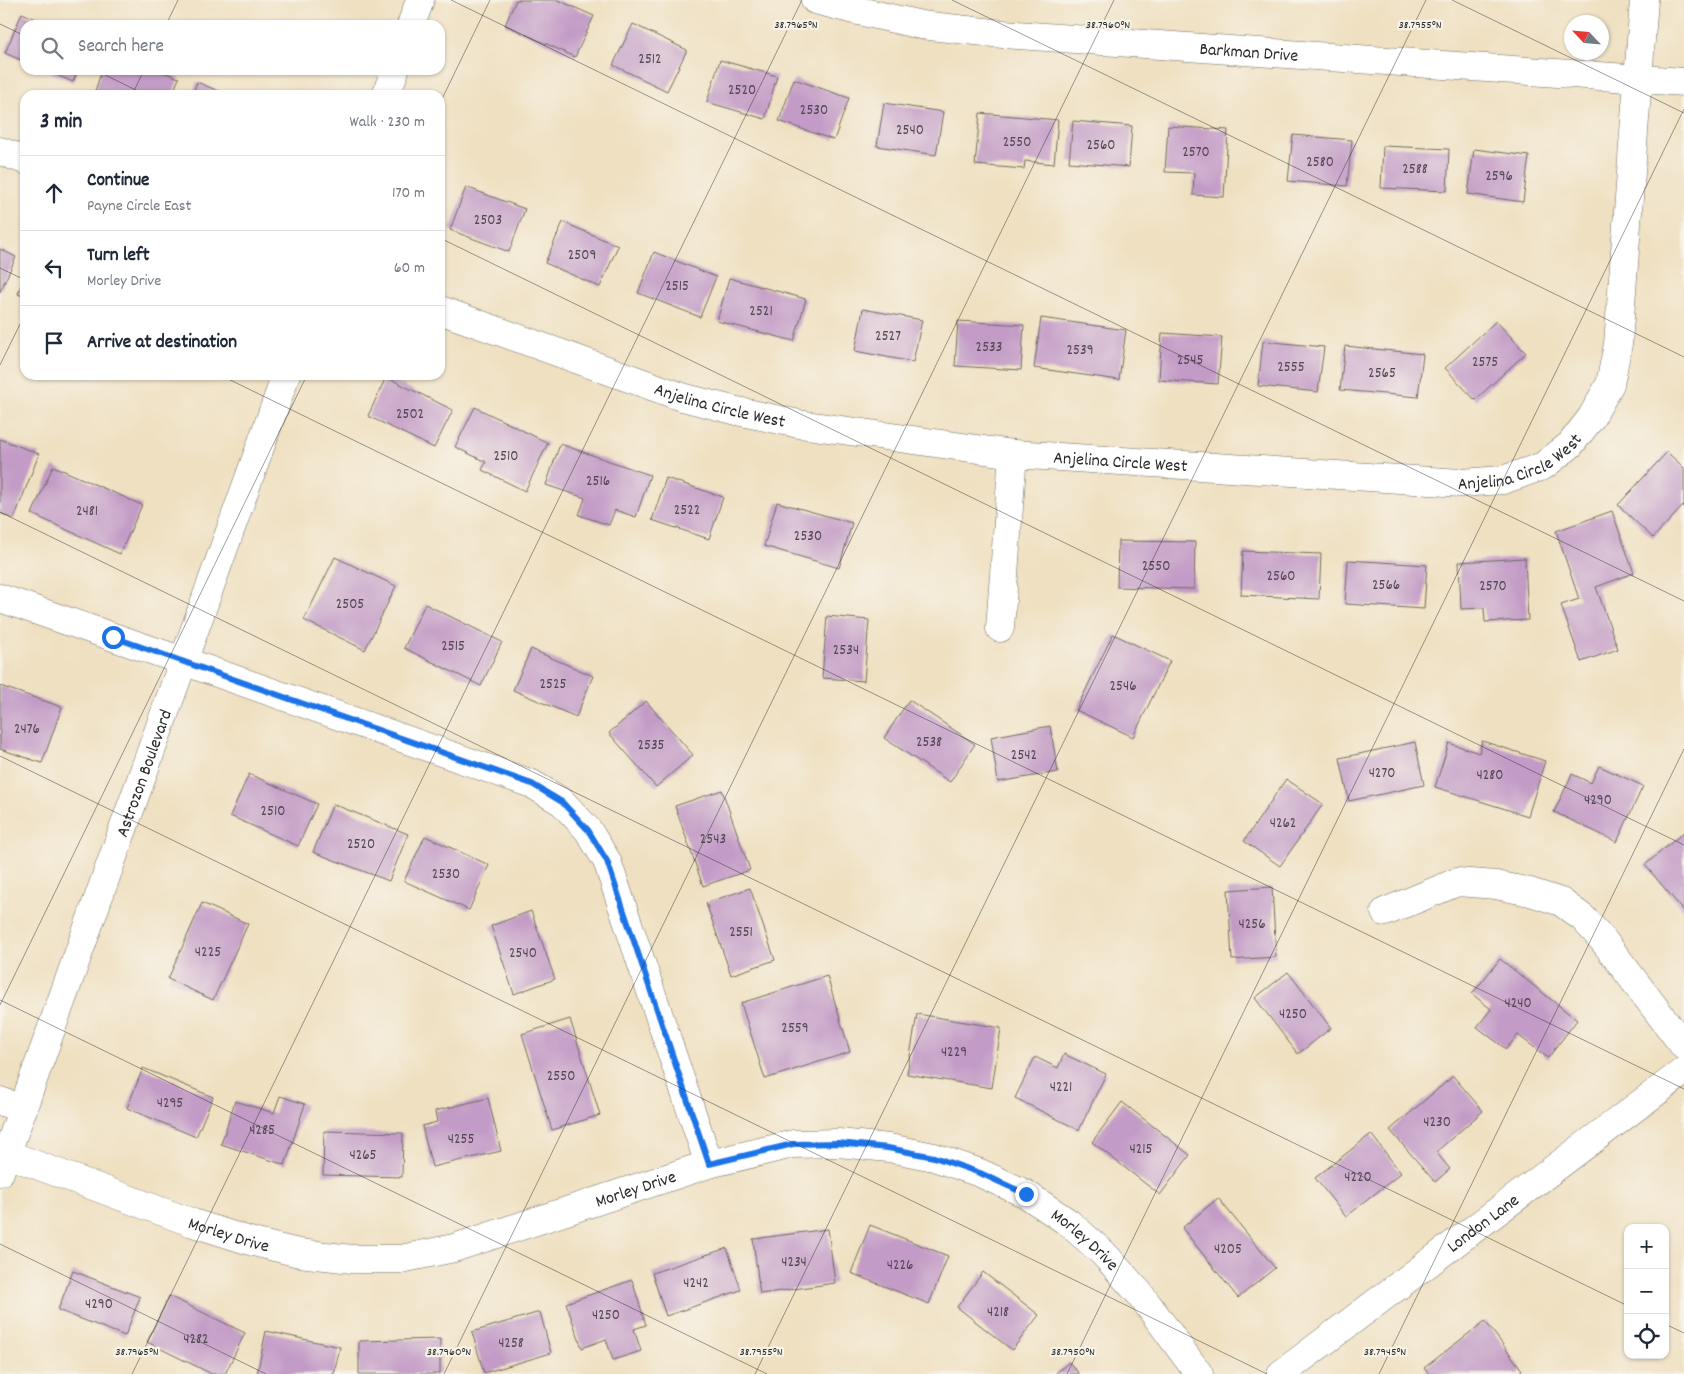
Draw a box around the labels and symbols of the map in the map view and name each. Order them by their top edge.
north arrow [1564,15,1609,60]
text: 38.7965°N [774,17,818,34]
text: 38.7960°N [1086,17,1130,34]
text: 38.7955°N [1398,17,1442,34]
street label: Barkman Drive [1199,38,1299,70]
house number: 2512 [638,49,662,71]
house number: 2520 [728,80,756,102]
house number: 2530 [800,100,828,122]
house number: 2540 [896,120,924,142]
house number: 2550 [1003,132,1031,154]
house number: 2560 [1086,135,1116,157]
house number: 2570 [1182,142,1210,164]
house number: 2580 [1306,152,1334,174]
house number: 2588 [1402,159,1428,181]
house number: 2596 [1485,166,1513,188]
house number: 2503 [474,210,502,232]
house number: 2509 [568,245,596,267]
house number: 2515 [665,276,689,298]
house number: 2521 [749,301,773,323]
house number: 2527 [875,326,901,348]
house number: 2533 [976,337,1002,359]
house number: 2539 [1066,340,1094,362]
house number: 2545 [1177,350,1203,372]
house number: 2575 [1472,352,1498,374]
house number: 2555 [1277,357,1305,379]
house number: 2565 [1368,363,1396,385]
street label: Anjelina Circle West [650,378,788,436]
house number: 2502 [396,404,424,426]
street label: Anjelina Circle West [1457,429,1590,498]
house number: 2510 [494,446,518,468]
street label: Anjelina Circle West [1052,447,1188,480]
house number: 2516 [586,471,610,493]
house number: 2522 [674,500,700,522]
house number: 2481 [76,501,98,523]
house number: 2530 [794,526,822,548]
house number: 2550 [1142,556,1170,578]
house number: 2560 [1266,566,1296,588]
house number: 2566 [1372,575,1400,597]
house number: 2570 [1479,576,1507,598]
house number: 2505 [336,594,364,616]
route start [102,626,125,649]
house number: 2515 [441,636,465,658]
house number: 2534 [833,640,859,662]
house number: 2525 [539,674,567,696]
house number: 2546 [1109,676,1137,698]
street label: Astrozon Boulevard [111,707,180,841]
house number: 2476 [14,719,40,741]
house number: 2538 [916,732,942,754]
house number: 2535 [637,735,665,757]
house number: 2542 [1011,745,1037,767]
house number: 4270 [1369,763,1395,785]
house number: 4280 [1477,765,1503,787]
house number: 4290 [1584,790,1612,812]
house number: 2510 [261,801,285,823]
house number: 4262 [1270,813,1296,835]
house number: 2543 [700,829,726,851]
house number: 2520 [347,834,375,856]
house number: 2530 [432,864,460,886]
house number: 4256 [1238,914,1266,936]
house number: 2551 [729,922,753,944]
house number: 4225 [195,942,221,964]
house number: 2540 [509,943,537,965]
house number: 4240 [1504,993,1532,1015]
house number: 4250 [1279,1004,1307,1026]
house number: 2559 [781,1018,809,1040]
house number: 4229 [941,1042,967,1064]
house number: 2550 [547,1066,575,1088]
house number: 4221 [1050,1077,1072,1099]
house number: 4295 [157,1093,183,1115]
house number: 4230 [1423,1112,1451,1134]
house number: 4285 [249,1120,275,1142]
house number: 4255 [448,1129,474,1151]
house number: 4215 [1129,1139,1153,1161]
house number: 4265 [349,1145,377,1167]
street label: Morley Drive [592,1166,680,1216]
house number: 4220 [1344,1167,1372,1189]
route end [1015,1183,1038,1206]
street label: London Lane [1443,1189,1525,1260]
street label: Morley Drive [1045,1204,1123,1277]
street label: Morley Drive [184,1212,271,1260]
house number: 4205 [1214,1239,1242,1261]
house number: 4234 [781,1252,807,1274]
house number: 4226 [887,1255,913,1277]
house number: 4242 [683,1273,709,1295]
house number: 4290 [85,1294,113,1316]
house number: 4218 [987,1302,1009,1324]
house number: 4250 [592,1305,620,1327]
house number: 4282 [183,1329,209,1351]
house number: 4258 [498,1333,524,1355]
text: 38.7965°N [115,1344,159,1361]
text: 38.7960°N [427,1344,471,1361]
text: 38.7955°N [739,1344,783,1361]
text: 38.7950°N [1051,1344,1095,1361]
text: 38.7945°N [1364,1344,1406,1361]

